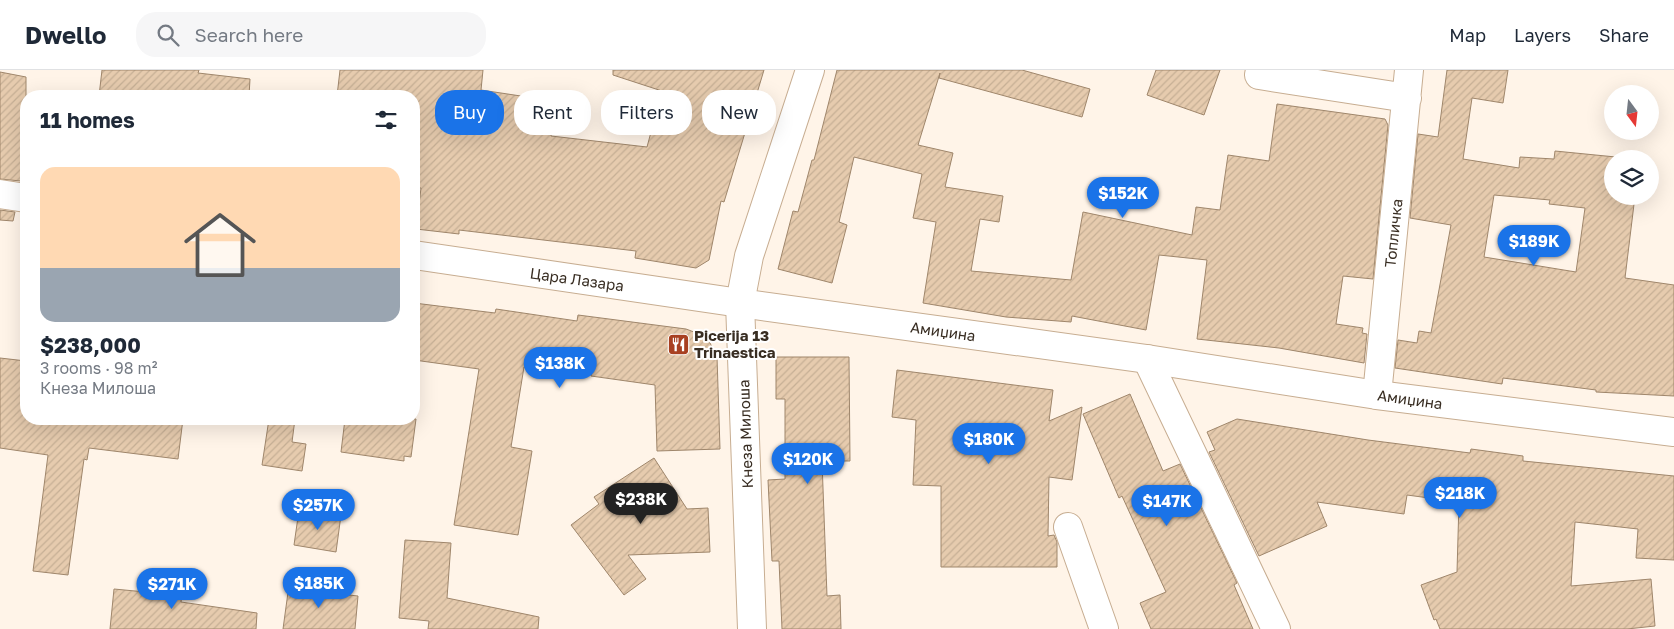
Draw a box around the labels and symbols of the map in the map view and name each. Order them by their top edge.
north arrow [1604,85,1659,140]
pin: $152K [1088,176,1158,219]
street label: Топличка [1380,198,1406,268]
pin: $189K [1499,224,1569,267]
street label: Цара Лазара [529,264,625,294]
street label: Амиџина [909,318,977,344]
place label: Picerija 13 Trinaestica [694,326,776,361]
restaurant icon: Picerija 13 Trinaestica [666,332,690,356]
pin: $138K [525,346,595,389]
street label: Кнеза Милоша [734,379,756,489]
street label: Амиџина [1376,386,1444,412]
pin: $180K [954,422,1024,465]
pin: $120K [773,442,843,485]
pin: $218K [1425,476,1495,519]
pin: $238K [606,482,676,525]
pin: $147K [1132,484,1202,527]
pin: $257K [283,488,353,531]
pin: $185K [284,566,354,609]
pin: $271K [137,568,207,610]

